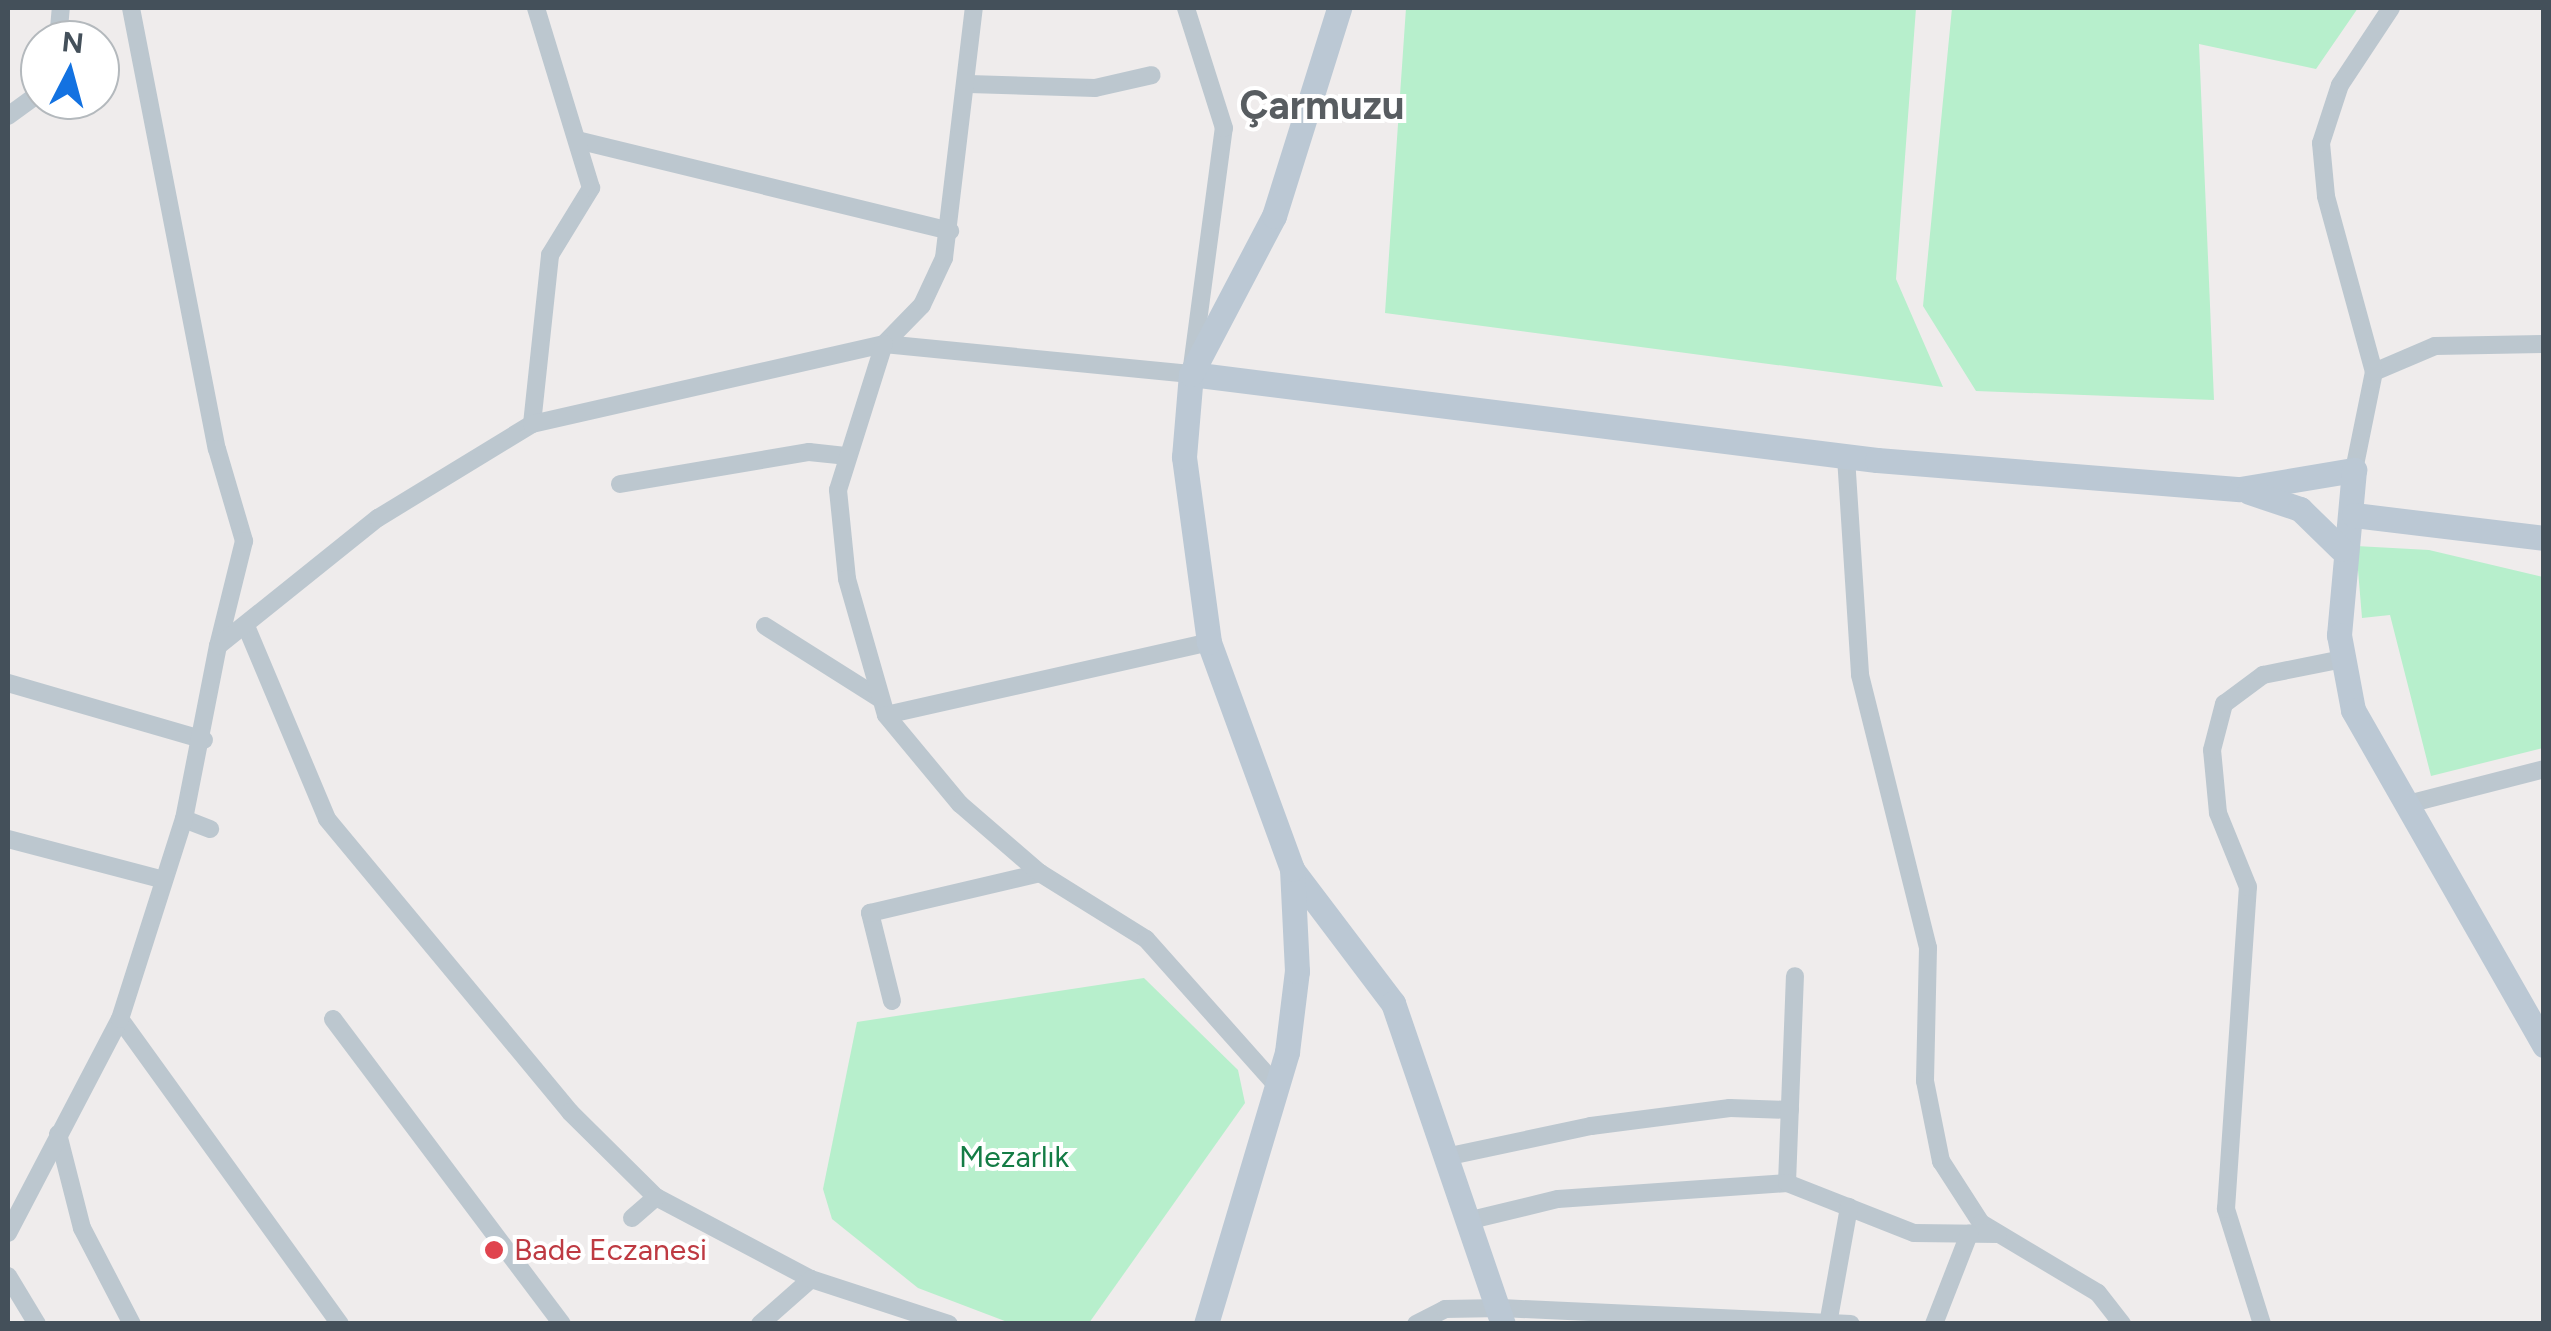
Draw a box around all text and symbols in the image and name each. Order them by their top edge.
north arrow [20,20,120,120]
text: N [60,24,85,60]
district label: Çarmuzu [1240,81,1404,129]
park label: Mezarlık [959,1139,1069,1175]
place label: Bade Eczanesi [514,1232,707,1268]
marker: Bade Eczanesi [483,1239,505,1261]

